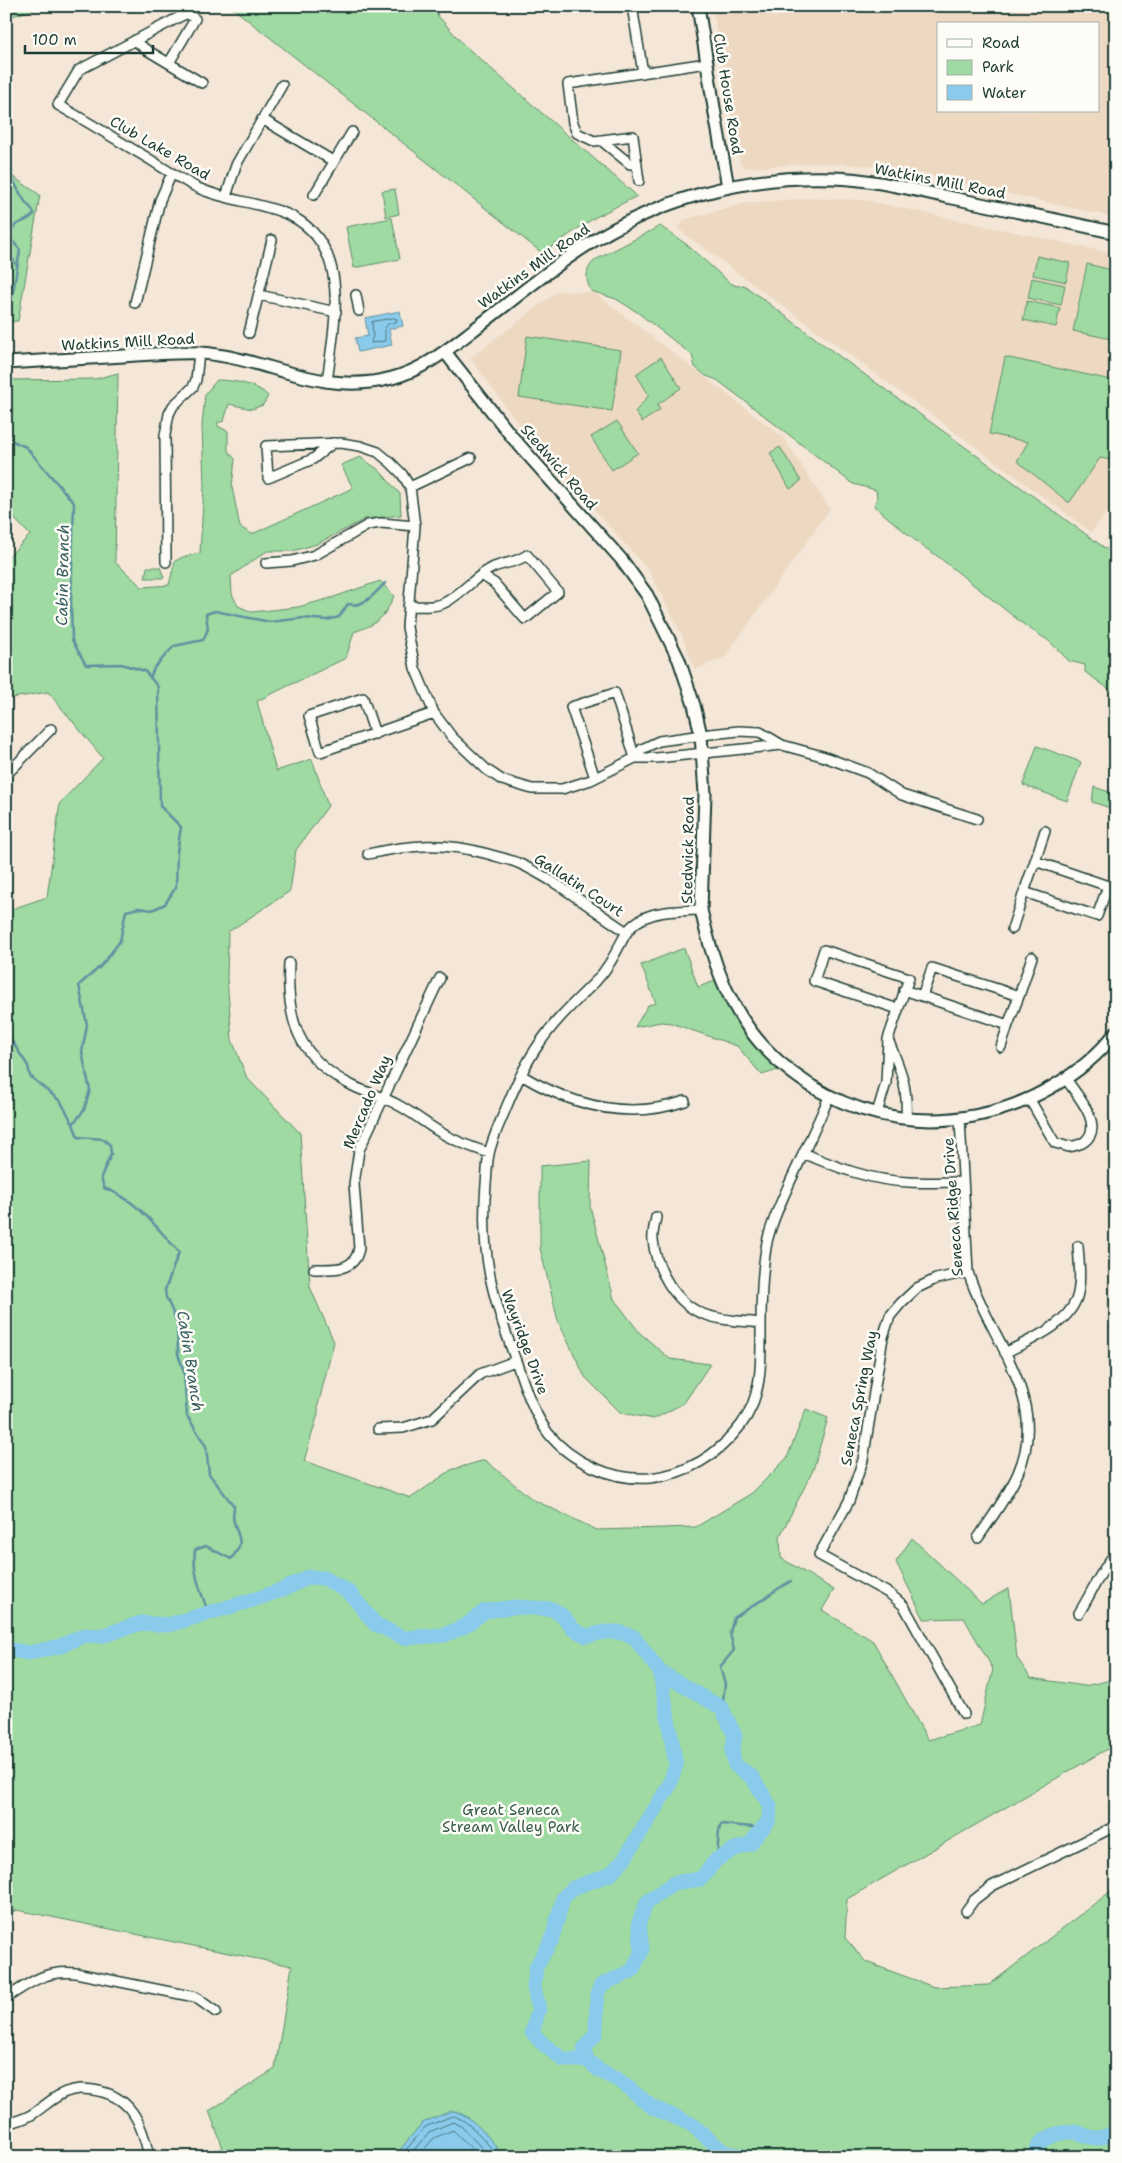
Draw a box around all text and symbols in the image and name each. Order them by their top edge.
scale bar [25,22,152,54]
legend [937,22,1100,112]
text: 100 m [32,30,77,50]
street label: Club House Road [709,32,748,157]
text: Road [982,33,1020,53]
text: Park [982,57,1014,77]
text: Water [982,83,1026,103]
street label: Club Lake Road [106,111,214,185]
street label: Watkins Mill Road [873,158,1008,204]
street label: Watkins Mill Road [474,218,594,313]
street label: Watkins Mill Road [61,328,196,355]
street label: Stedwick Road [516,420,602,515]
water label: Cabin Branch [51,524,74,626]
street label: Stedwick Road [677,795,699,904]
street label: Gallatin Court [530,849,628,921]
street label: Mercado Way [338,1052,396,1152]
street label: Seneca Ridge Drive [938,1137,968,1277]
street label: Wayridge Drive [497,1287,553,1397]
water label: Cabin Branch [172,1309,209,1413]
street label: Seneca Spring Way [836,1329,882,1467]
park label: Great Seneca Stream Valley Park [442,1800,580,1837]

